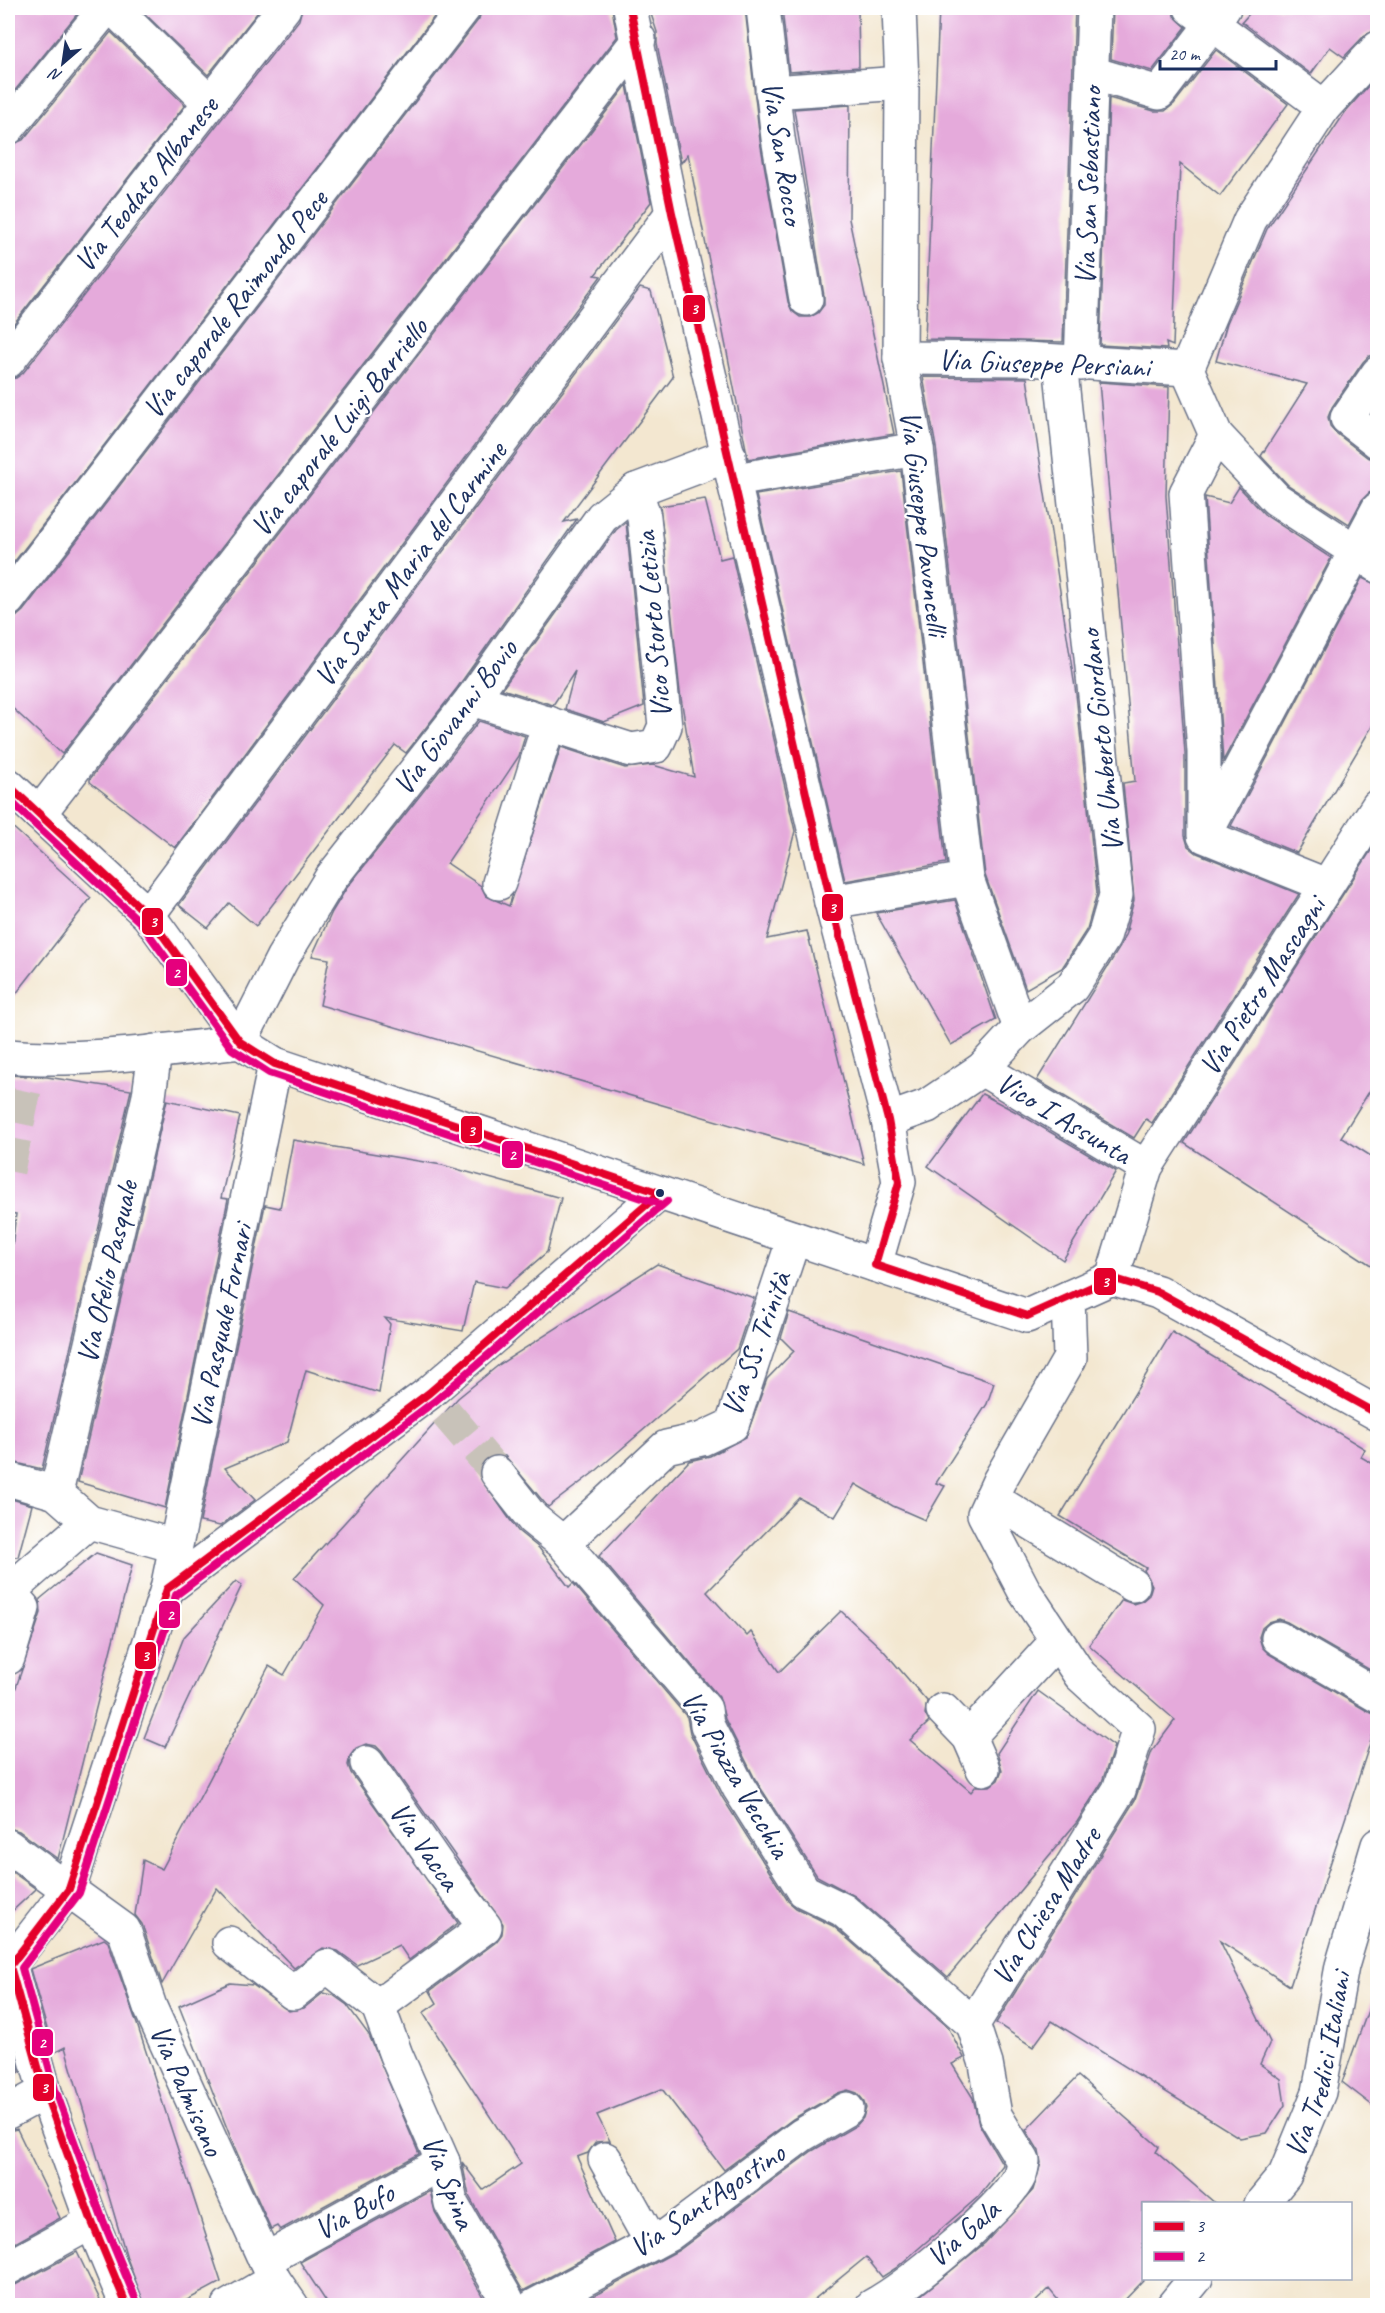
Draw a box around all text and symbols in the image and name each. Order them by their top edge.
north arrow [33,33,93,93]
scale bar [1160,33,1276,71]
text: 20 m [1169,43,1202,65]
text: N [44,63,65,86]
street label: Via San Rocco [753,79,814,231]
street label: Via San Sebastiano [1066,83,1111,286]
street label: Via Teodato Albanese [65,87,228,280]
street label: Via caporale Raimondo Pece [134,180,338,426]
line badge: 3 [682,294,706,323]
text: 3 [690,299,699,319]
street label: Via caporale Luigi Barriello [242,309,437,544]
street label: Via Giuseppe Persiani [937,340,1154,386]
street label: Via Giuseppe Pavoncelli [891,408,957,641]
street label: Via Santa Maria del Carmine [305,432,516,694]
street label: Vico Storto Letizia [626,528,680,720]
street label: Via Umberto Giordano [1070,624,1132,854]
street label: Via Giovanni Bovio [384,630,527,802]
street label: Via Pietro Mascagni [1190,887,1336,1082]
line badge: 3 [821,893,844,922]
text: 3 [828,898,837,918]
line badge: 3 [141,907,164,936]
text: 3 [149,912,158,932]
line badge: 2 [165,958,188,987]
text: 2 [172,963,181,983]
street label: Vico I Assunta [990,1063,1140,1174]
line badge: 3 [460,1115,483,1144]
text: 3 [467,1121,476,1141]
line badge: 2 [501,1140,524,1169]
text: 2 [508,1145,517,1165]
street label: Via Ofelio Pasquale [68,1175,147,1367]
unlabelled marker [654,1187,666,1199]
street label: Via Pasquale Fornari [181,1217,262,1432]
street label: Via SS. Trinità [712,1265,800,1421]
line badge: 3 [1093,1267,1117,1296]
text: 3 [1101,1272,1110,1292]
line badge: 2 [158,1600,181,1629]
text: 2 [166,1605,175,1625]
line badge: 3 [134,1641,157,1670]
text: 3 [141,1646,150,1666]
street label: Via Piazza Vecchia [673,1683,800,1866]
street label: Via Vacca [381,1794,470,1899]
street label: Via Chiesa Madre [982,1818,1111,1992]
street label: Via Tredici Italiani [1275,1965,1360,2163]
street label: Via Palmisano [141,2018,233,2163]
line badge: 2 [31,2028,54,2057]
text: 2 [38,2033,47,2053]
line badge: 3 [32,2073,55,2102]
text: 3 [40,2078,49,2098]
street label: Via Spina [413,2130,486,2236]
street label: Via Sant'Agostino [622,2133,793,2266]
street label: Via Bufo [307,2173,402,2248]
street label: Via Gala [918,2190,1009,2275]
legend [1142,2202,1352,2280]
text: 3 [1196,2215,1206,2237]
text: 2 [1196,2245,1206,2267]

